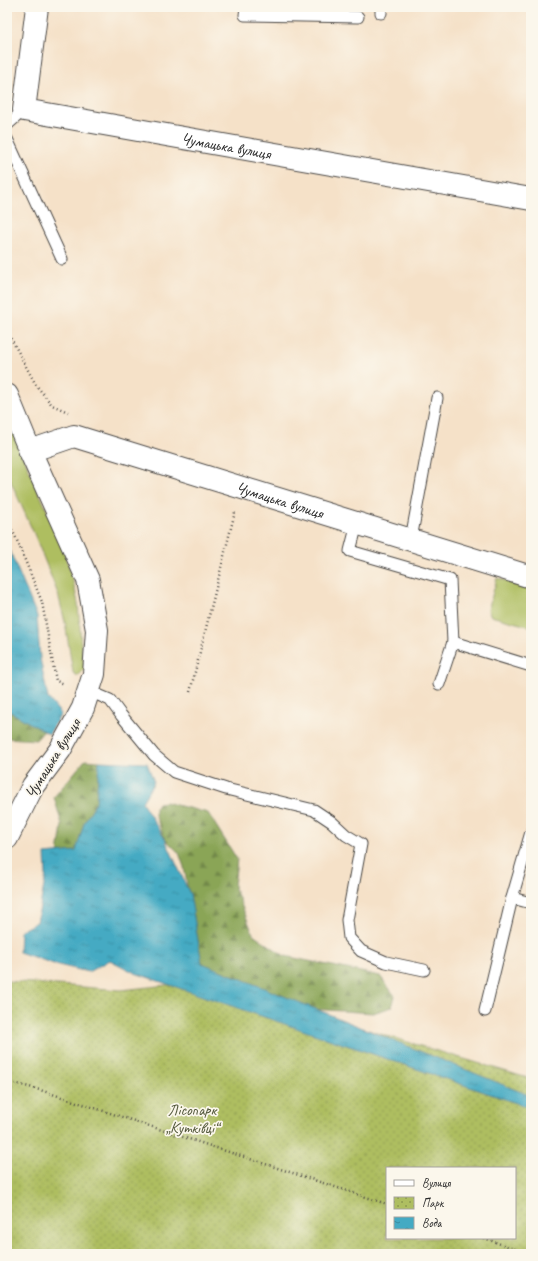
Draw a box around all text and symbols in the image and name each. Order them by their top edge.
street label: Чумацька вулиця [180,129,274,164]
street label: Чумацька вулиця [234,478,327,524]
street label: Чумацька вулиця [20,714,86,802]
park label: Лісопарк „Кутківці“ [166,1100,222,1138]
legend [386,1167,516,1239]
text: Вулиця [422,1175,451,1191]
text: Парк [422,1195,445,1211]
text: Вода [422,1215,443,1231]

